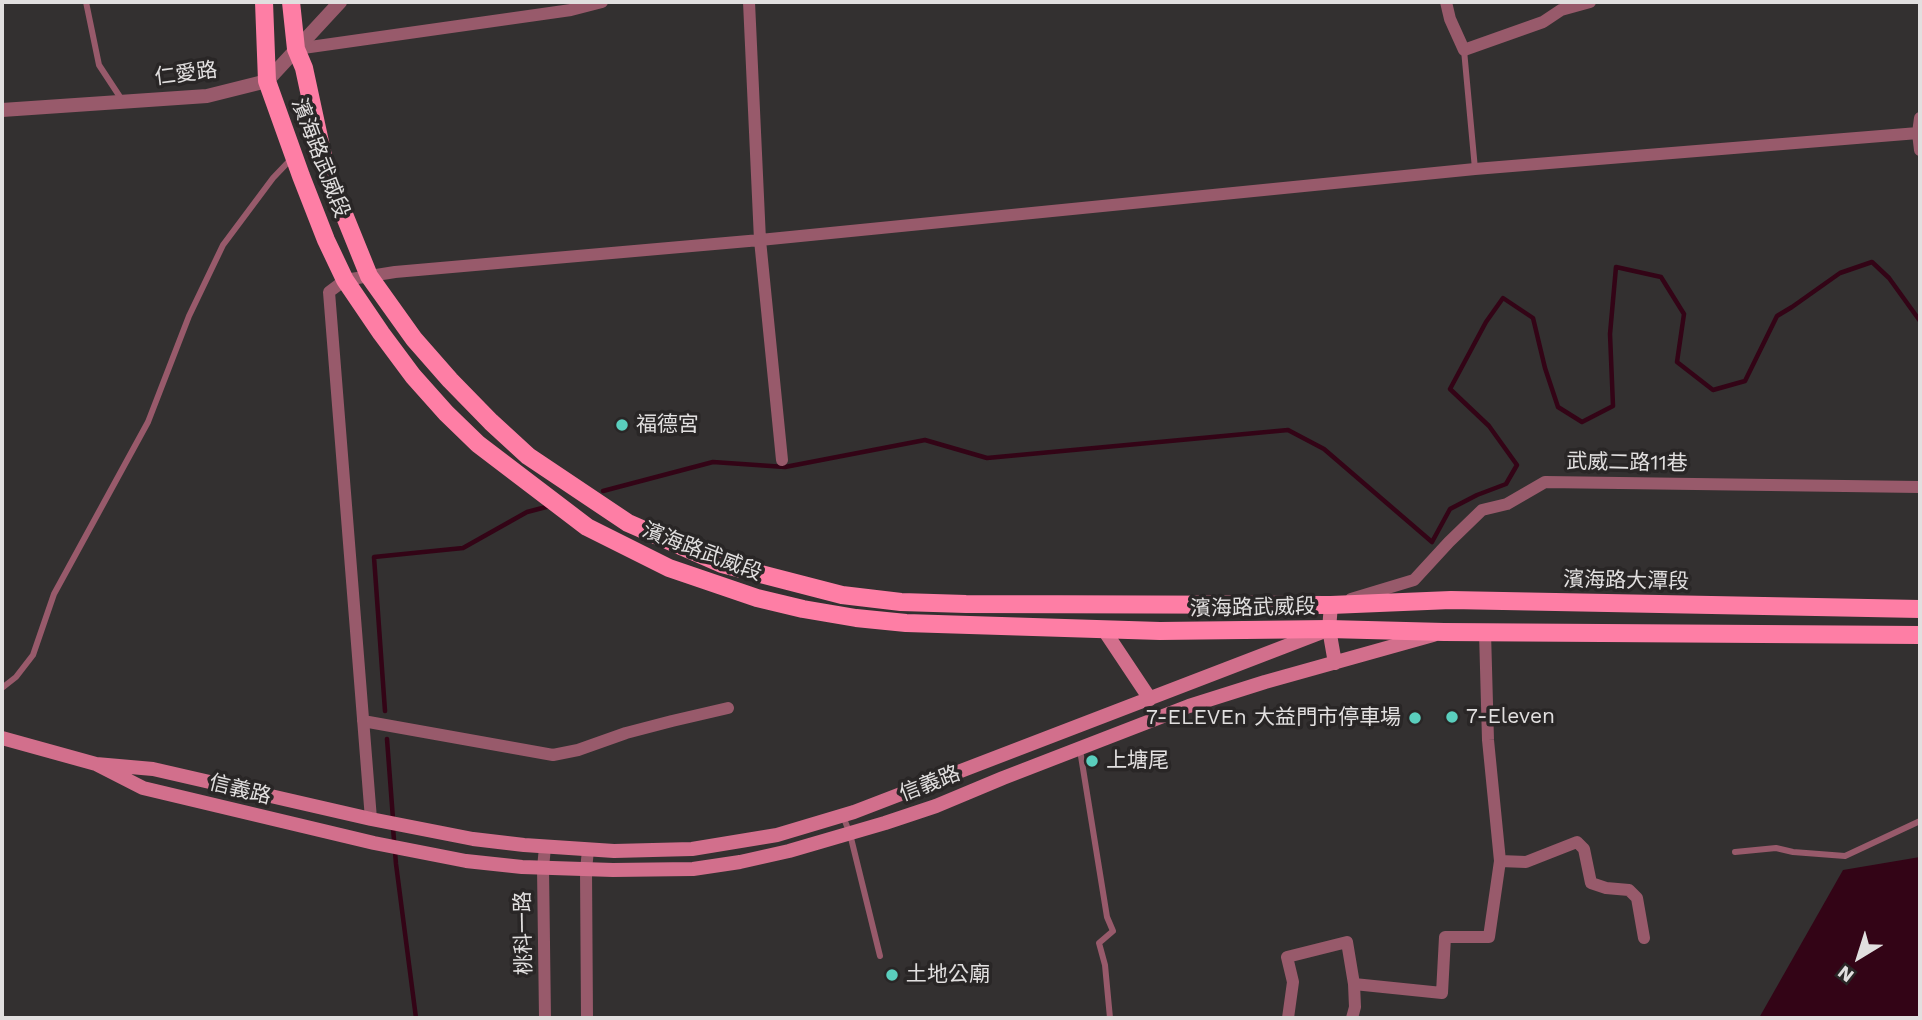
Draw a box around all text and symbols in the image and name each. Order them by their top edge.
street label: 仁愛路 [153,58,219,90]
street label: 濱海路武威段 [286,95,354,221]
place label: 福德宮 [636,412,699,438]
marker: 福德宮 [614,417,630,433]
street label: 武威二路11巷 [1566,449,1688,477]
street label: 濱海路武威段 [639,518,765,586]
street label: 濱海路大潭段 [1563,567,1689,595]
street label: 濱海路武威段 [1190,594,1316,622]
place label: 7-Eleven [1466,704,1555,730]
place label: 7-ELEVEn 大益門市停車場 [1146,705,1401,731]
marker: 7-Eleven [1444,709,1460,725]
marker: 7-ELEVEn 大益門市停車場 [1407,710,1423,726]
place label: 上塘尾 [1106,748,1169,774]
marker: 上塘尾 [1084,753,1100,769]
street label: 信義路 [896,761,964,807]
street label: 信義路 [206,770,274,810]
street label: 桃科一路 [511,891,537,975]
north arrow [1824,922,1894,992]
text: N [1833,961,1858,987]
place label: 土地公廟 [906,962,990,988]
marker: 土地公廟 [884,967,900,983]

